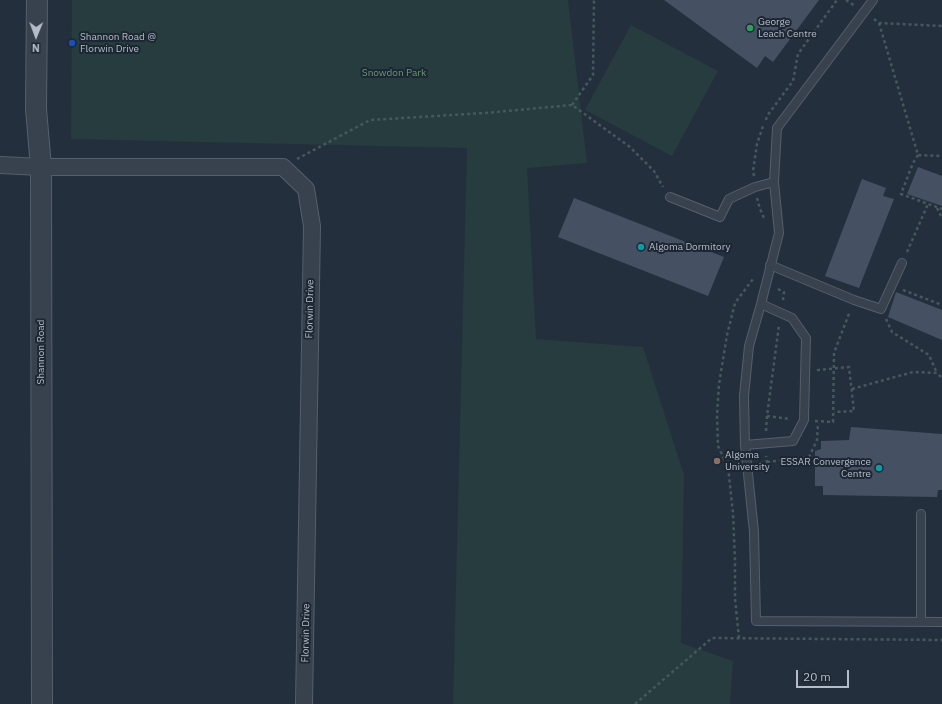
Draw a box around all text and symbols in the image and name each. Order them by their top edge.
north arrow [16,16,56,56]
place label: George Leach Centre [758,16,817,40]
marker: George Leach Centre [745,23,755,33]
place label: Shannon Road @ Florwin Drive [80,31,156,54]
marker: Shannon Road @ Florwin Drive [67,38,77,48]
text: N [32,41,40,55]
park label: Snowdon Park [362,67,426,79]
place label: Algoma Dormitory [649,241,730,253]
marker: Algoma Dormitory [636,242,646,252]
street label: Florwin Drive [303,279,317,339]
street label: Shannon Road [35,320,47,384]
place label: Algoma University [725,449,770,472]
marker: Algoma University [712,456,722,466]
place label: ESSAR Convergence Centre [780,456,871,480]
marker: ESSAR Convergence Centre [874,463,884,473]
street label: Florwin Drive [299,603,313,663]
scale bar [798,662,851,688]
text: 20 m [803,669,831,684]

